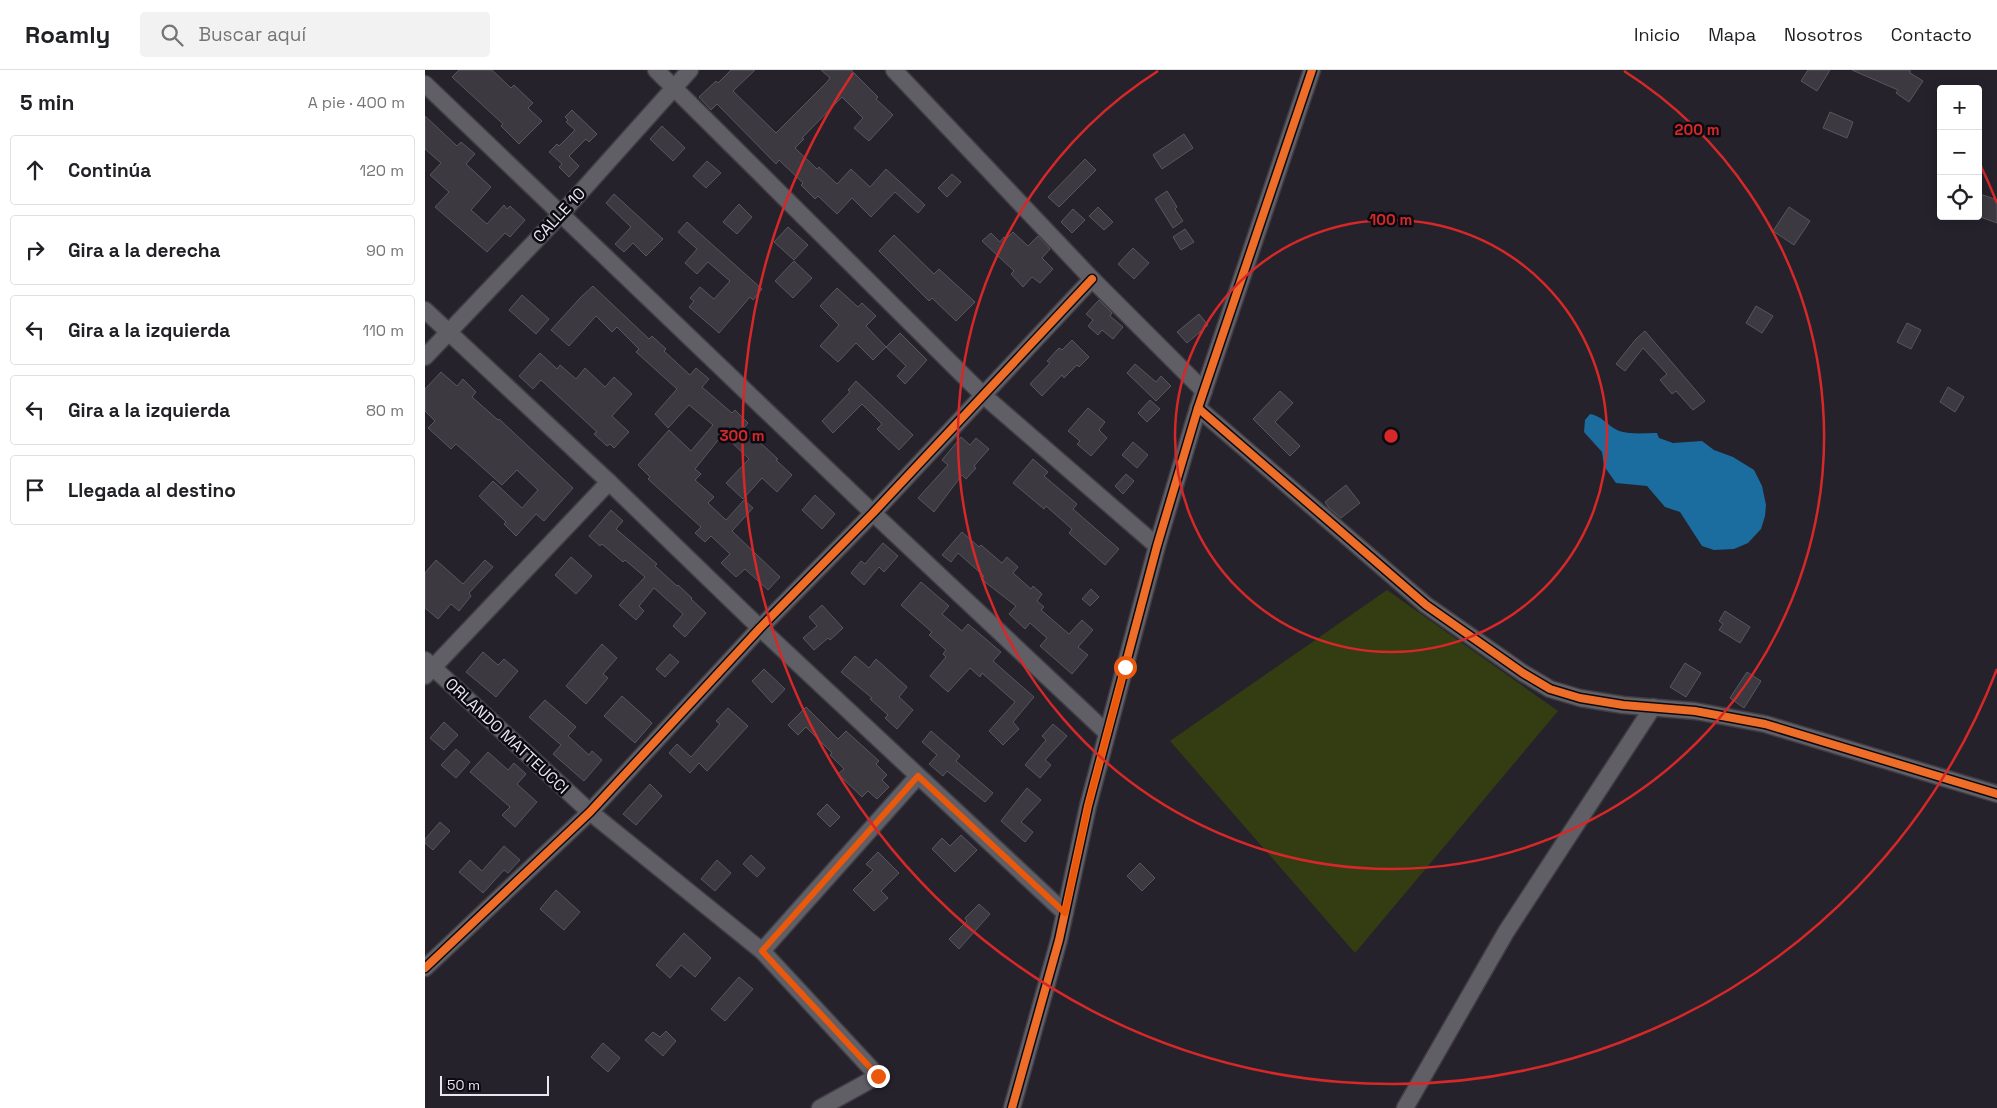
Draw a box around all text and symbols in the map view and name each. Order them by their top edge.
search box [140,12,490,57]
text: Roamly [25,19,110,50]
icon: search [158,21,186,49]
text: Buscar aquí [198,22,306,47]
text: Inicio [1634,23,1680,46]
text: Mapa [1708,23,1756,46]
text: Nosotros [1784,23,1863,46]
text: Contacto [1891,23,1972,46]
map controls [1937,85,1982,220]
button: + [1937,85,1982,130]
text: 5 min [20,89,74,116]
text: A pie · 400 m [308,92,405,113]
text: 200 m [1675,120,1719,139]
button: − [1937,130,1982,175]
icon: ahead [21,156,49,184]
text: Continúa [68,158,151,183]
text: 120 m [360,160,404,181]
button: locate [1937,175,1982,220]
street label: CALLE 10 [528,183,590,247]
text: 100 m [1370,210,1412,229]
icon: right [21,236,49,264]
text: Gira a la derecha [68,238,220,263]
text: 90 m [366,240,404,261]
icon: left [21,316,49,344]
text: Gira a la izquierda [68,318,230,343]
text: 110 m [362,320,404,341]
icon: left [21,396,49,424]
text: Gira a la izquierda [68,398,230,423]
text: 80 m [366,400,404,421]
text: 300 m [719,426,765,445]
centre of rings [1382,427,1400,445]
icon: arrive [21,476,49,504]
text: Llegada al destino [68,478,236,503]
route start [1114,656,1137,679]
street label: ORLANDO MATTEUCCI [441,673,573,799]
route end [867,1065,890,1088]
scale bar [440,1073,549,1096]
text: 50 m [447,1076,480,1094]

